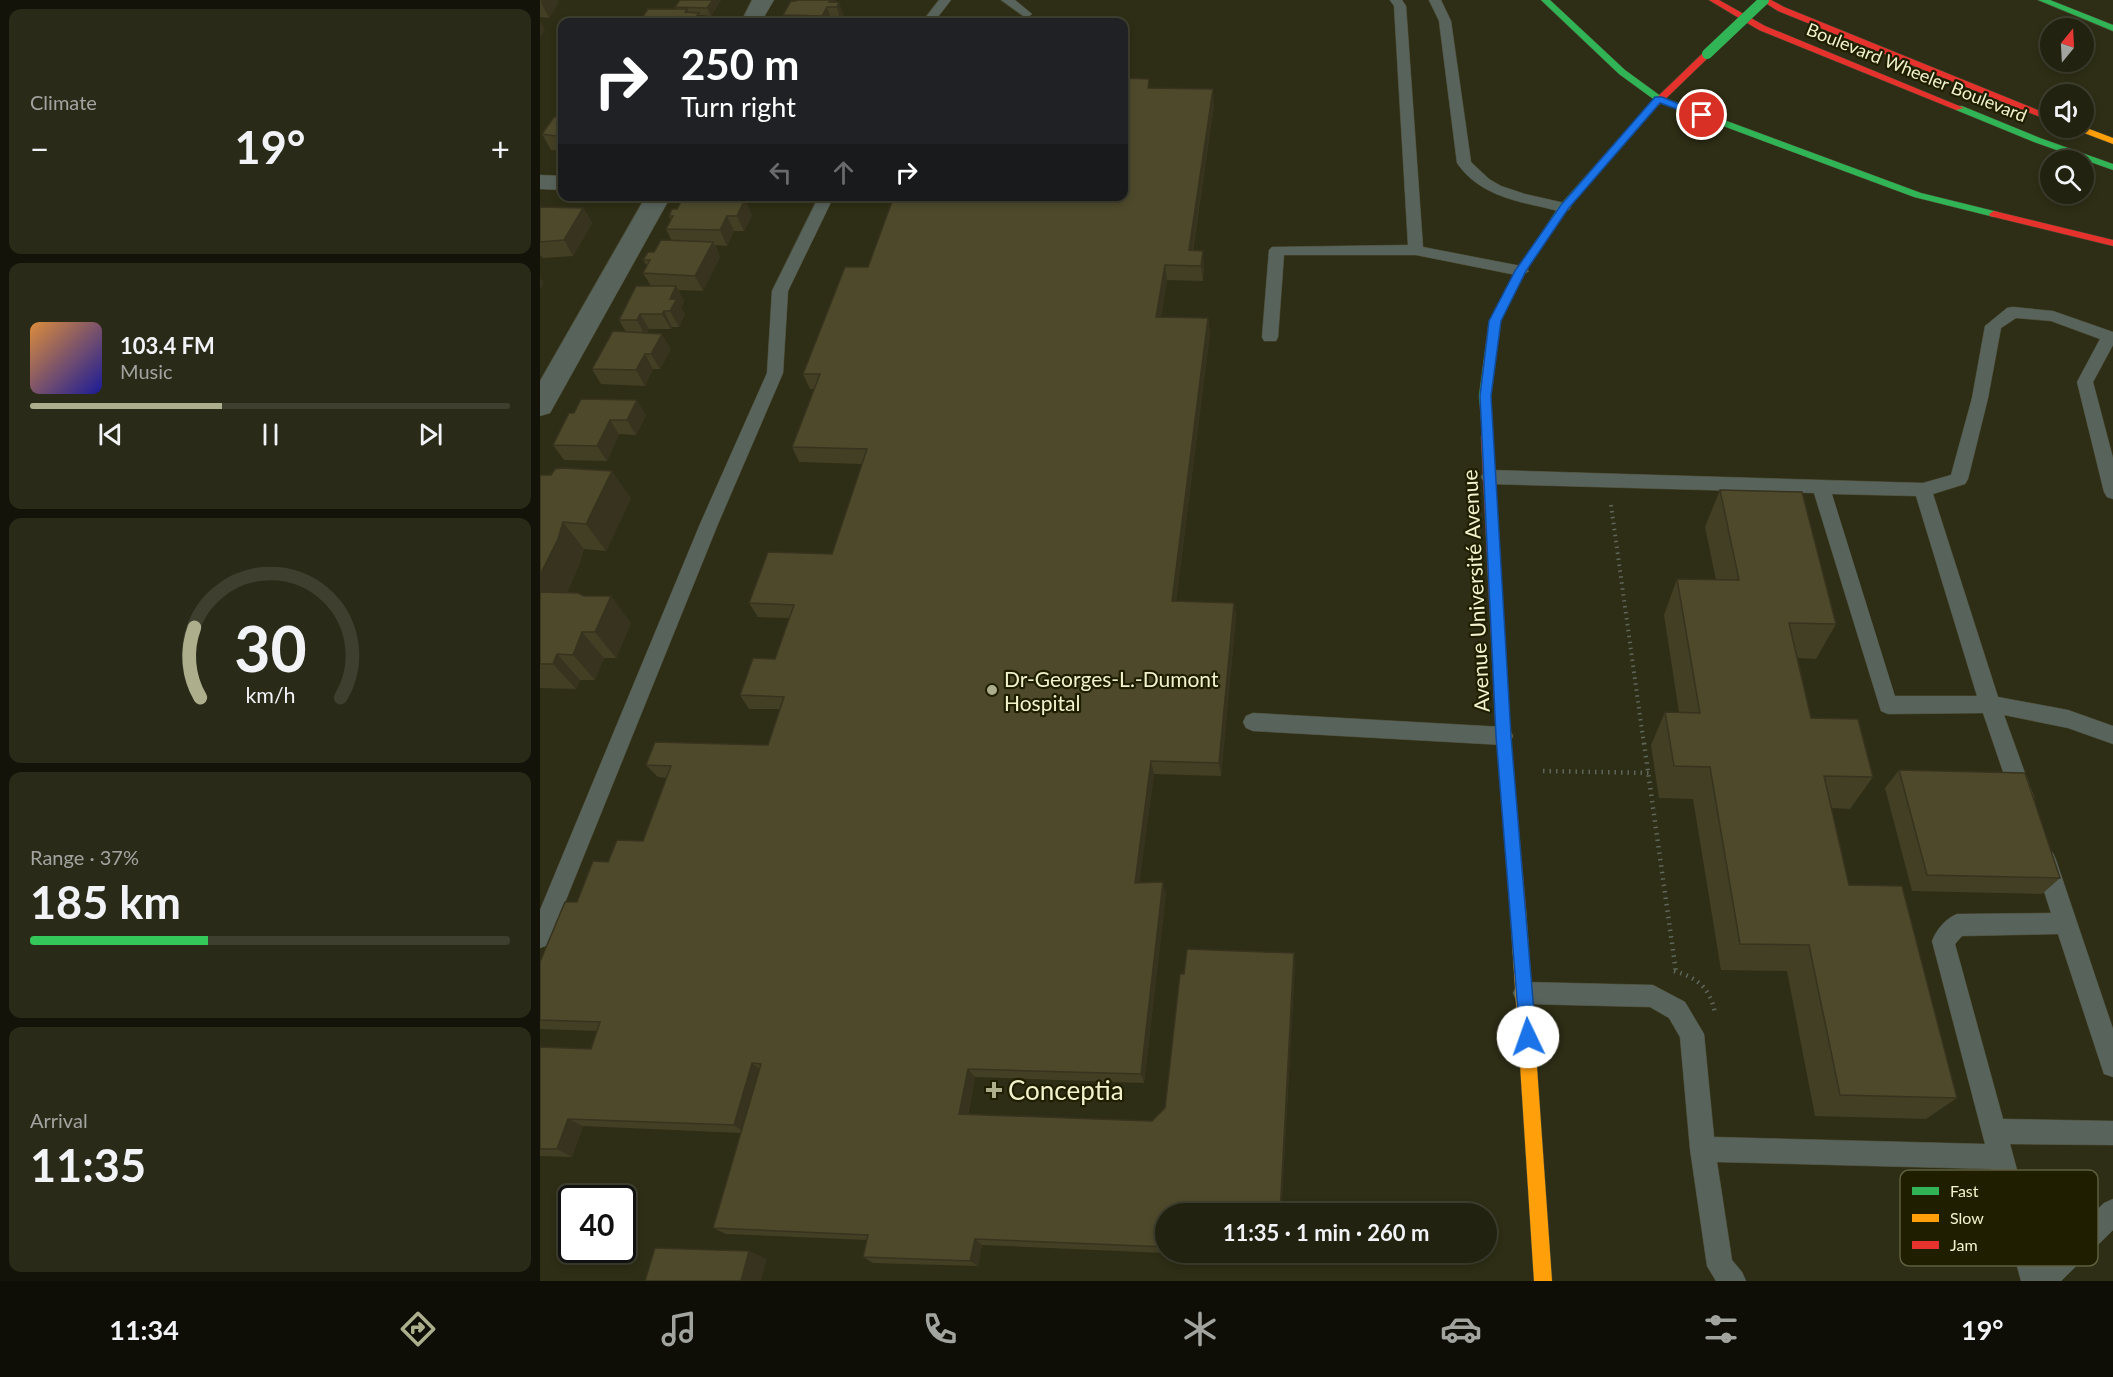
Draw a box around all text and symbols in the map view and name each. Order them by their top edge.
street label: Boulevard Wheeler Boulevard [1804,18,2030,126]
north arrow [2040,18,2094,72]
map controls [2040,18,2094,204]
text: 250 m [681,39,799,89]
icon: right [582,42,660,120]
button: sound [2040,84,2094,138]
pin [1676,89,1727,140]
text: Climate [30,90,97,114]
text: Turn right [681,90,796,123]
icon: arrive [1685,98,1718,131]
text: 19° [235,120,305,174]
text: − [30,128,49,168]
text: + [491,128,510,168]
button: search [2040,150,2094,204]
icon: left [764,156,797,189]
icon: ahead [827,156,860,189]
icon: right [890,156,923,189]
text: 103.4 FM [120,332,215,359]
text: Music [120,359,173,383]
icon: previous [94,418,127,451]
icon: pause [254,418,287,451]
icon: next [414,418,447,451]
street label: Avenue Université Avenue [1456,469,1494,713]
text: 30 [234,610,306,685]
place label: Dr-Georges-L.-Dumont Hospital [1004,666,1219,715]
text: km/h [245,682,295,708]
marker: Dr-Georges-L.-Dumont Hospital [985,683,999,697]
text: Range · 37% [30,845,139,869]
text: 185 km [30,875,181,929]
position arrow [1496,1005,1560,1069]
place label: Conceptia [1008,1074,1124,1106]
marker: Conceptia [985,1081,1003,1099]
text: Arrival [30,1108,88,1132]
text: 11:35 [30,1138,146,1192]
legend [1900,1170,2098,1266]
text: Fast [1950,1181,1979,1200]
speed limit sign: 40 [558,1185,636,1263]
text: Slow [1950,1208,1984,1227]
text: 11:35 · 1 min · 260 m [1223,1219,1429,1246]
text: Jam [1950,1235,1978,1254]
icon: directions [397,1308,439,1350]
icon: music [658,1308,700,1350]
icon: phone [919,1308,961,1350]
icon: climate [1179,1308,1221,1350]
icon: car [1440,1308,1482,1350]
icon: filters [1700,1308,1742,1350]
text: 11:34 [109,1313,179,1346]
text: 19° [1961,1313,2004,1346]

